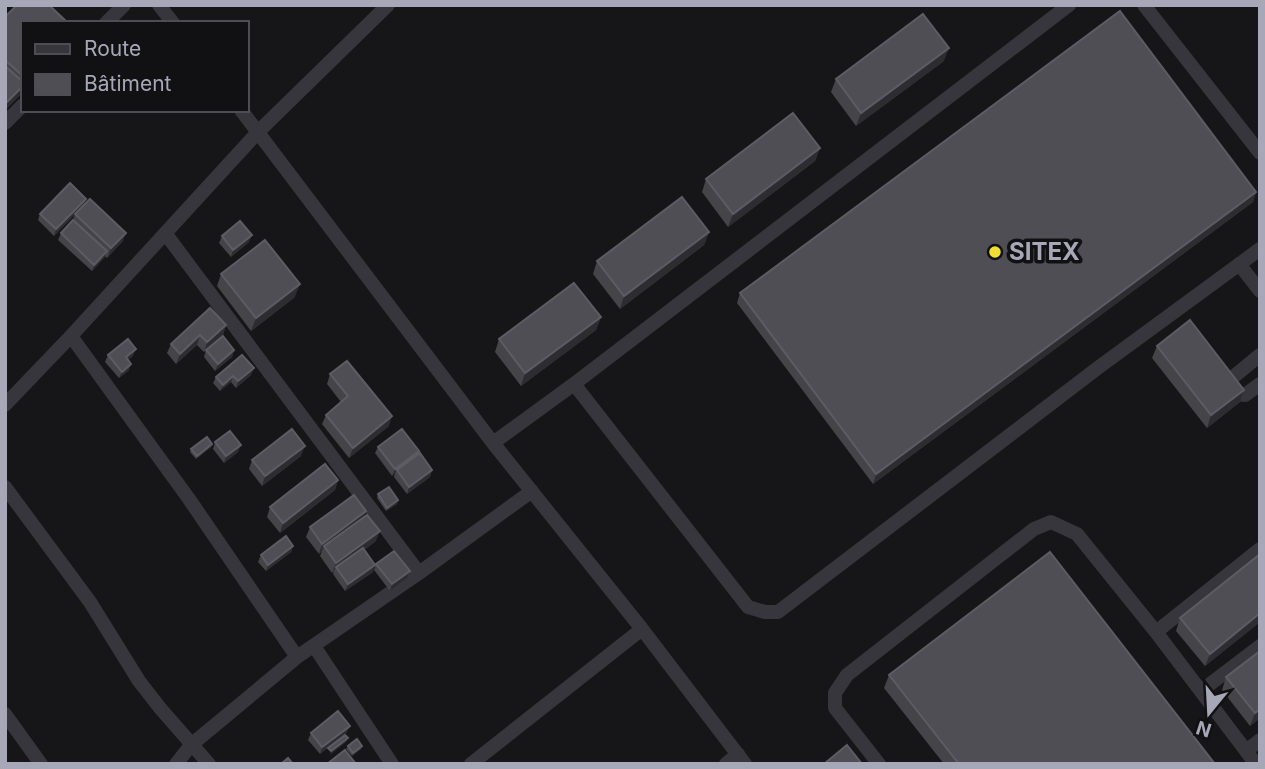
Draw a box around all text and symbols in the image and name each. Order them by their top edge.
legend [21,21,248,112]
text: Route [84,36,141,61]
text: Bâtiment [84,71,172,96]
place label: SITEX [1009,237,1080,266]
marker: SITEX [987,244,1003,260]
north arrow [1174,678,1244,748]
text: N [1193,716,1214,742]

